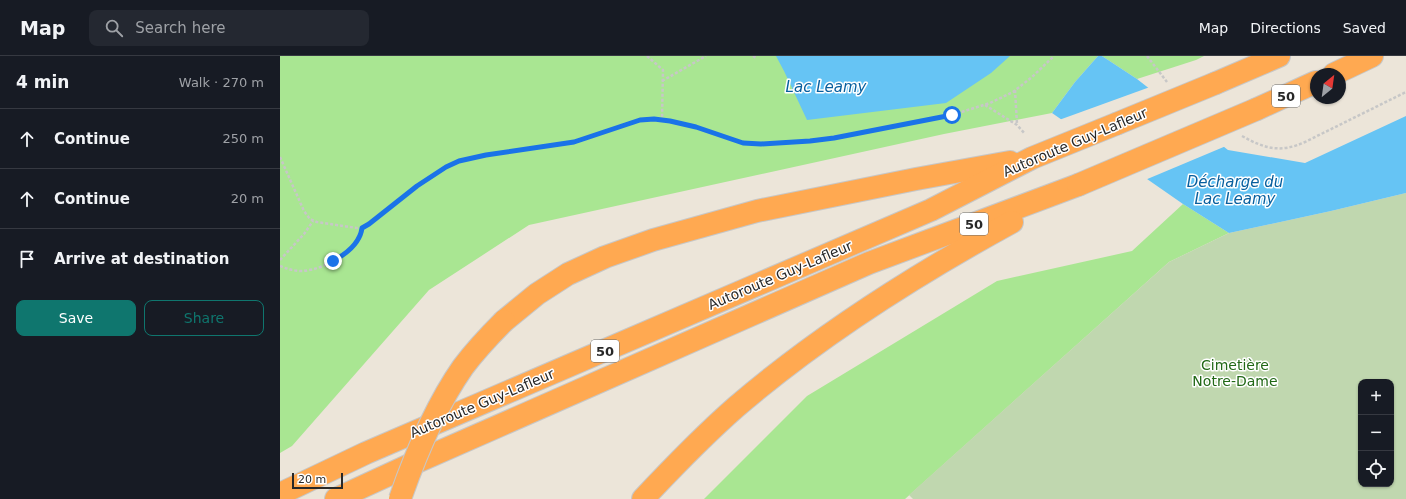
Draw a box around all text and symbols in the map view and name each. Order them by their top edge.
search box [89,10,369,46]
text: Map [20,17,65,39]
icon: search [103,17,125,39]
text: Search here [135,19,225,37]
text: Map [1199,20,1228,36]
text: Directions [1250,20,1321,36]
text: Saved [1343,20,1386,36]
north arrow [1310,68,1346,104]
text: 4 min [16,72,69,92]
text: Walk · 270 m [179,75,264,90]
water label: Lac Leamy [786,78,868,96]
road number: 50 [1272,85,1300,107]
street label: Autoroute Guy-Lafleur [1000,104,1150,180]
route start [943,106,961,124]
icon: ahead [16,128,38,150]
text: Continue [54,130,130,148]
text: 250 m [222,131,264,146]
water label: Décharge du Lac Leamy [1187,173,1283,208]
icon: ahead [16,188,38,210]
text: Continue [54,190,130,208]
text: 20 m [231,191,264,206]
road number: 50 [960,213,988,235]
street label: Autoroute Guy-Lafleur [705,237,855,313]
icon: arrive [16,248,38,270]
text: Arrive at destination [54,250,229,268]
route end [324,252,342,270]
button: Save [16,300,136,336]
button: Share [144,300,264,336]
road number: 50 [591,340,619,362]
park label: Cimetière Notre-Dame [1192,357,1278,389]
street label: Autoroute Guy-Lafleur [407,365,557,441]
map controls [1358,379,1394,487]
button: + [1358,379,1394,415]
button: − [1358,415,1394,451]
button: locate [1358,451,1394,487]
scale bar [292,471,343,490]
text: 20 m [298,473,326,486]

